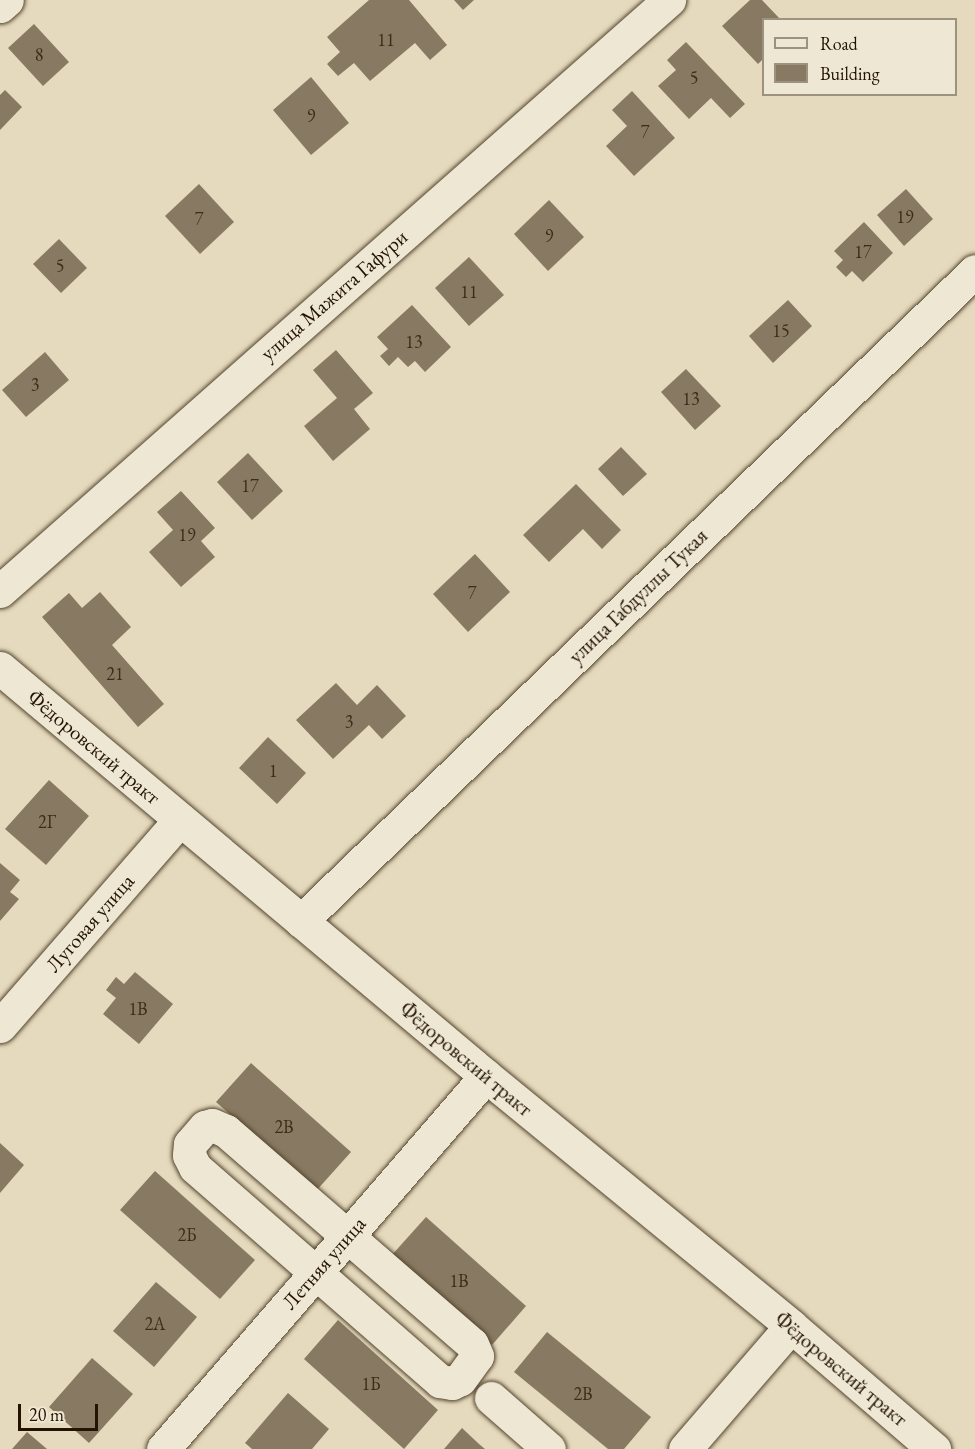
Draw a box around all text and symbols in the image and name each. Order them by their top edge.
legend [762,18,957,96]
house number: 11 [377,29,395,51]
text: Road [820,32,858,55]
house number: 8 [35,44,43,66]
text: Building [820,62,880,85]
house number: 5 [690,67,698,89]
house number: 9 [307,105,315,127]
house number: 7 [641,121,649,143]
house number: 19 [896,206,914,228]
house number: 7 [195,208,203,230]
street label: улица Мажита Гафури [255,224,413,366]
house number: 9 [545,225,553,247]
house number: 17 [854,241,872,263]
house number: 5 [56,255,64,277]
house number: 11 [460,281,478,303]
house number: 15 [772,320,790,342]
house number: 13 [405,331,423,353]
house number: 3 [31,374,39,396]
house number: 13 [682,388,700,410]
house number: 17 [241,475,259,497]
street label: улица Габдуллы Тукая [563,523,713,669]
house number: 19 [178,524,196,546]
house number: 7 [468,582,476,604]
house number: 21 [106,663,124,685]
street label: Фёдоровский тракт [23,684,165,810]
house number: 3 [345,711,353,733]
house number: 1 [269,760,277,782]
house number: 2Г [38,811,56,833]
street label: Луговая улица [41,869,139,977]
street label: Фёдоровский тракт [395,996,537,1122]
house number: 1В [128,998,148,1020]
house number: 2В [274,1116,294,1138]
street label: Летняя улица [277,1211,371,1315]
house number: 2Б [177,1224,197,1246]
house number: 1В [449,1270,469,1292]
street label: Фёдоровский тракт [770,1306,912,1432]
house number: 2А [144,1313,166,1335]
house number: 1Б [361,1373,381,1395]
house number: 2В [573,1383,593,1405]
scale bar [21,1392,100,1430]
text: 20 m [29,1403,64,1426]

